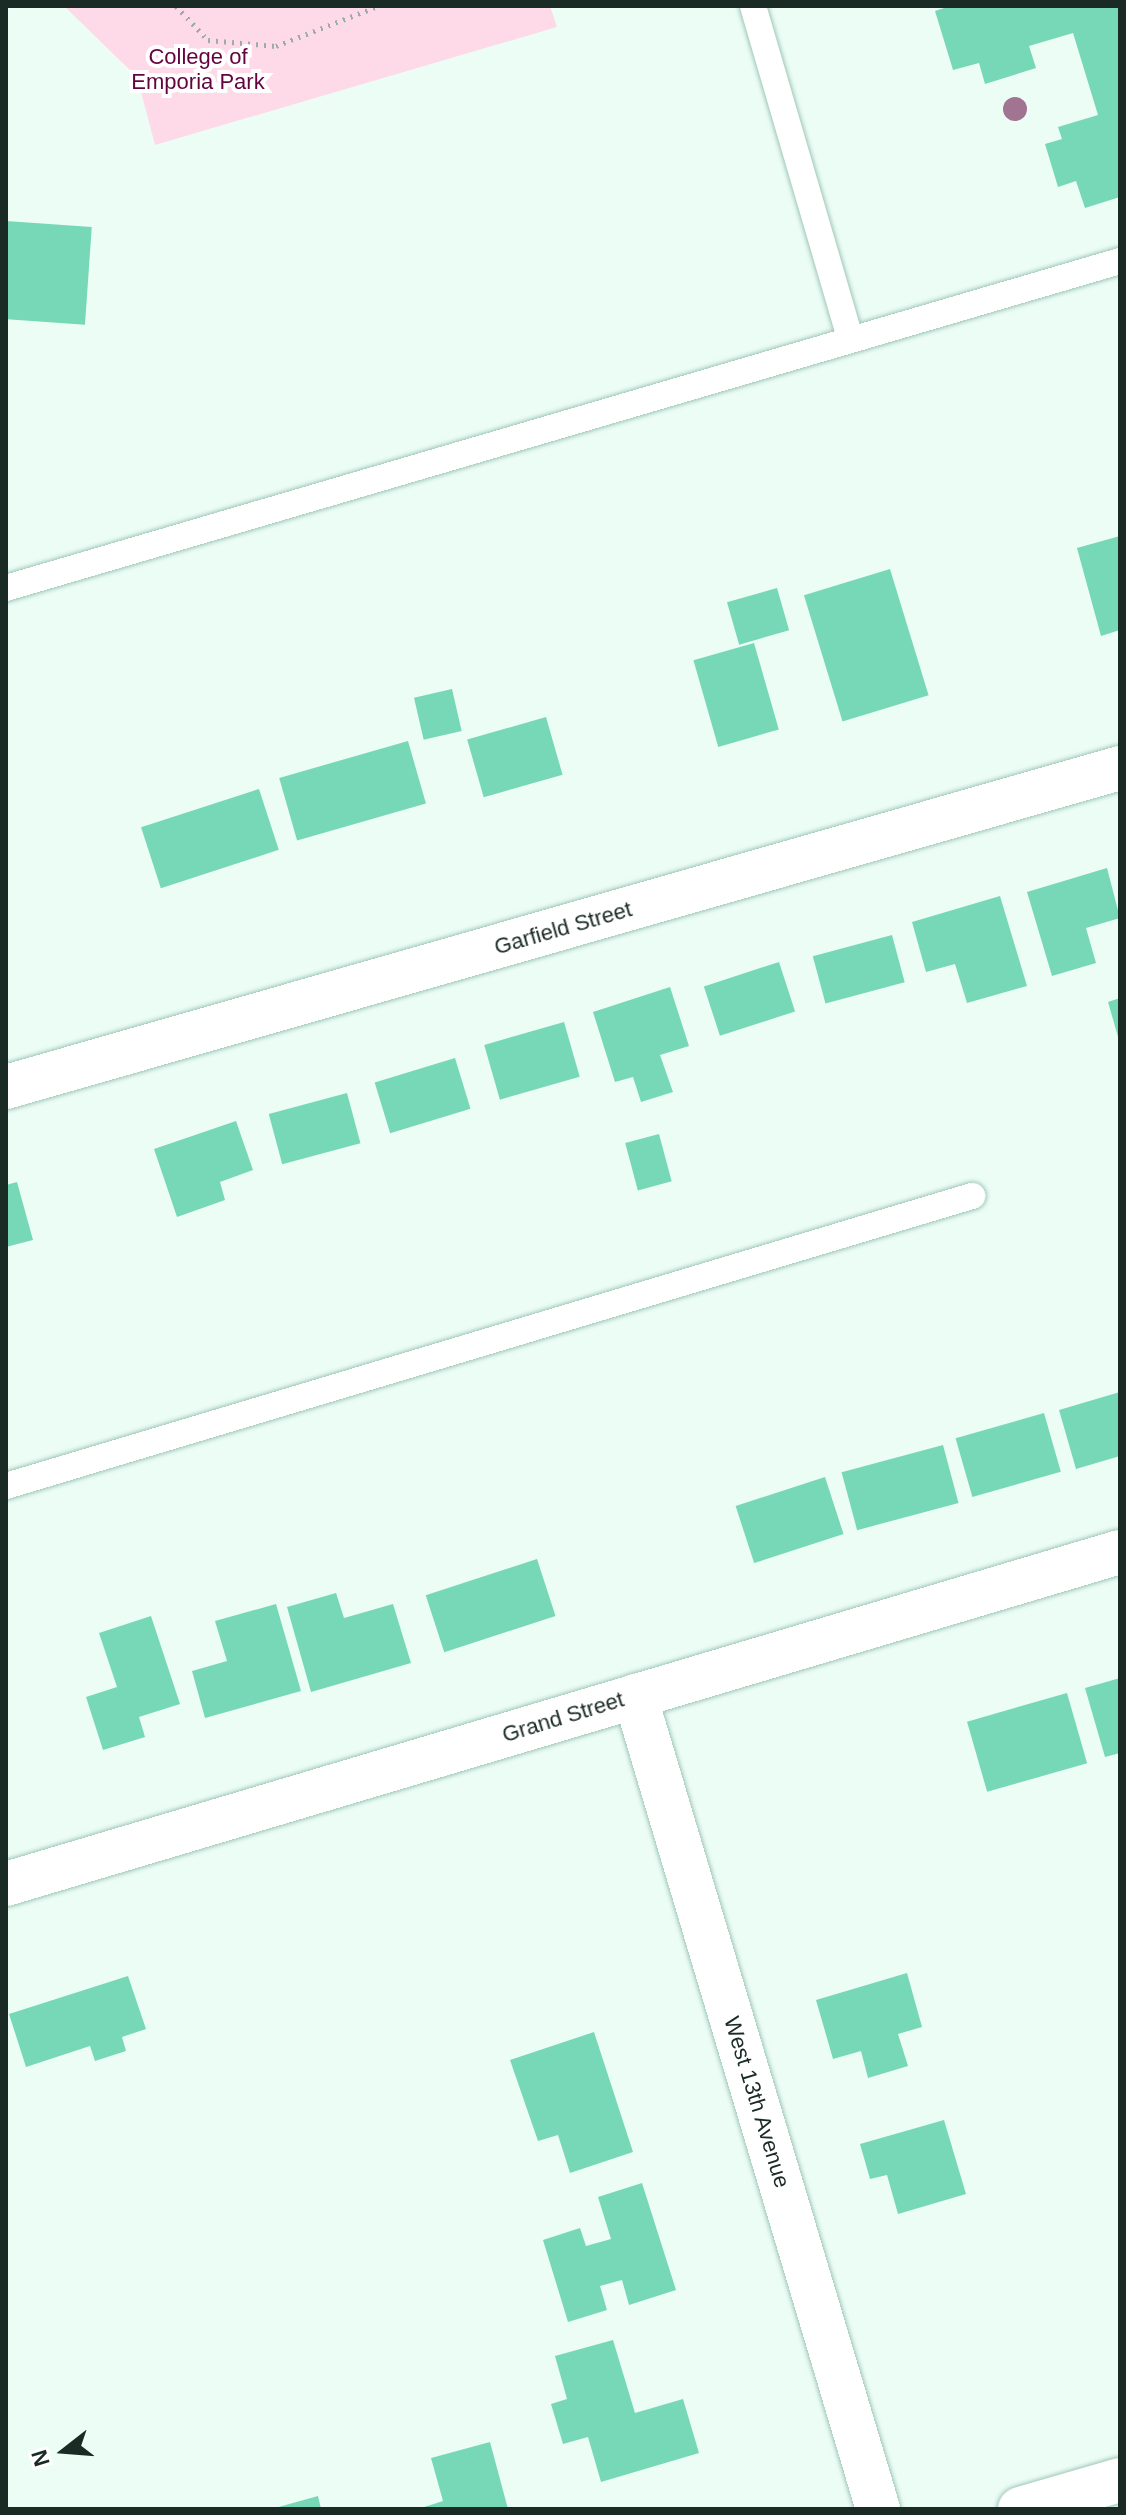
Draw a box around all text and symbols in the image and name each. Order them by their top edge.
park label: College of Emporia Park [131,43,265,94]
street label: Garfield Street [491,896,635,960]
street label: Grand Street [499,1686,627,1748]
street label: West 13th Avenue [718,2013,796,2191]
north arrow [24,2411,104,2491]
text: N [26,2447,55,2469]

